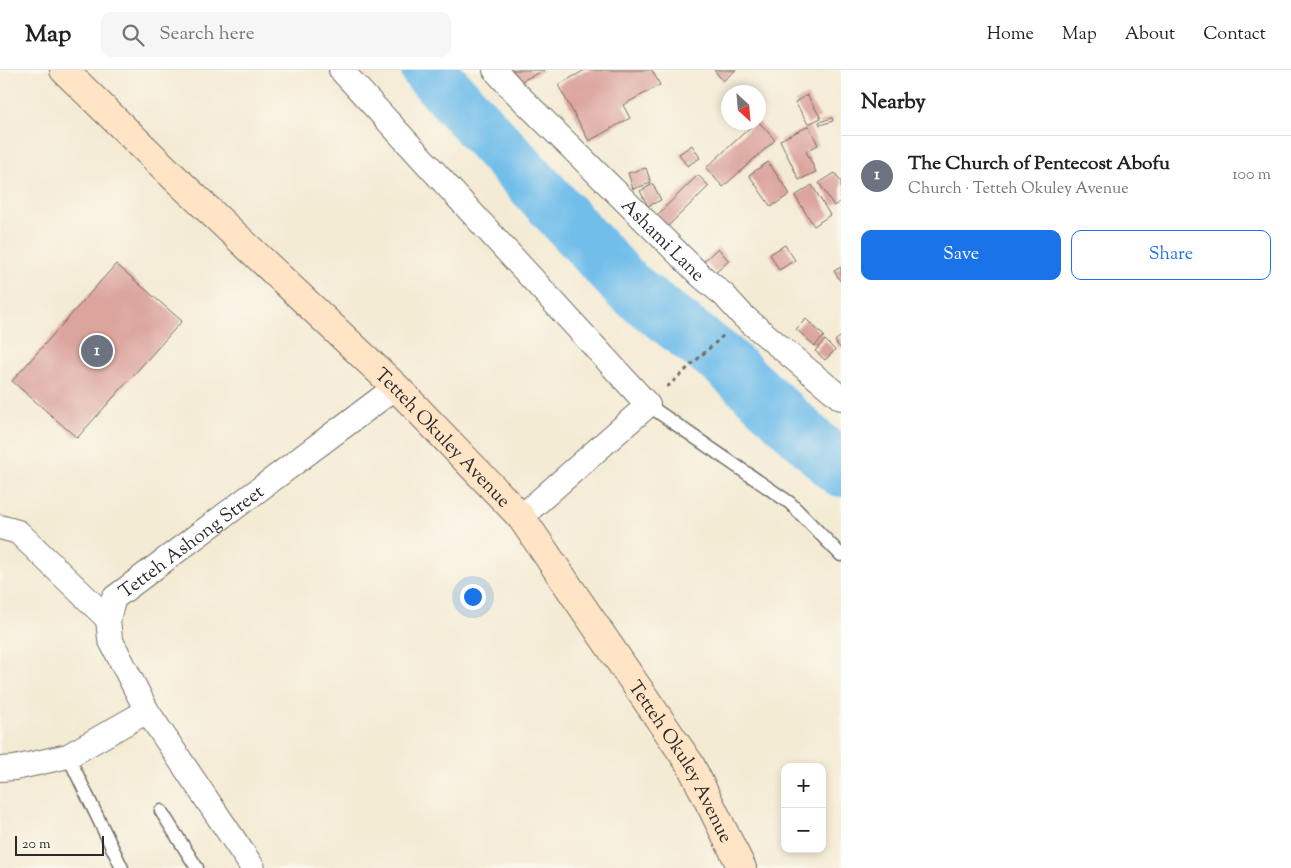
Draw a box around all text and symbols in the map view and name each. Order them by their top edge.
search box [101,12,451,57]
text: Map [25,18,71,52]
icon: search [119,21,147,49]
text: Search here [159,21,255,48]
text: Home [987,22,1034,48]
text: Map [1062,22,1097,48]
text: About [1125,22,1175,48]
text: Contact [1203,22,1266,48]
north arrow [721,85,766,130]
text: Nearby [861,88,926,118]
text: The Church of Pentecost Abofu [908,151,1170,178]
text: 1 [874,164,880,187]
text: 100 m [1232,164,1271,187]
text: Church · Tetteh Okuley Avenue [908,178,1129,201]
street label: Ashami Lane [614,193,710,289]
button: Save [861,230,1061,280]
button: Share [1071,230,1271,280]
pin: 1 [81,332,113,370]
street label: Tetteh Okuley Avenue [368,363,516,515]
street label: Tetteh Ashong Street [114,479,271,606]
your location [460,584,486,610]
street label: Tetteh Okuley Avenue [621,676,738,848]
map controls [781,763,826,853]
button: + [781,763,826,808]
button: − [781,808,826,853]
scale bar [15,833,104,856]
text: 20 m [22,835,51,855]

